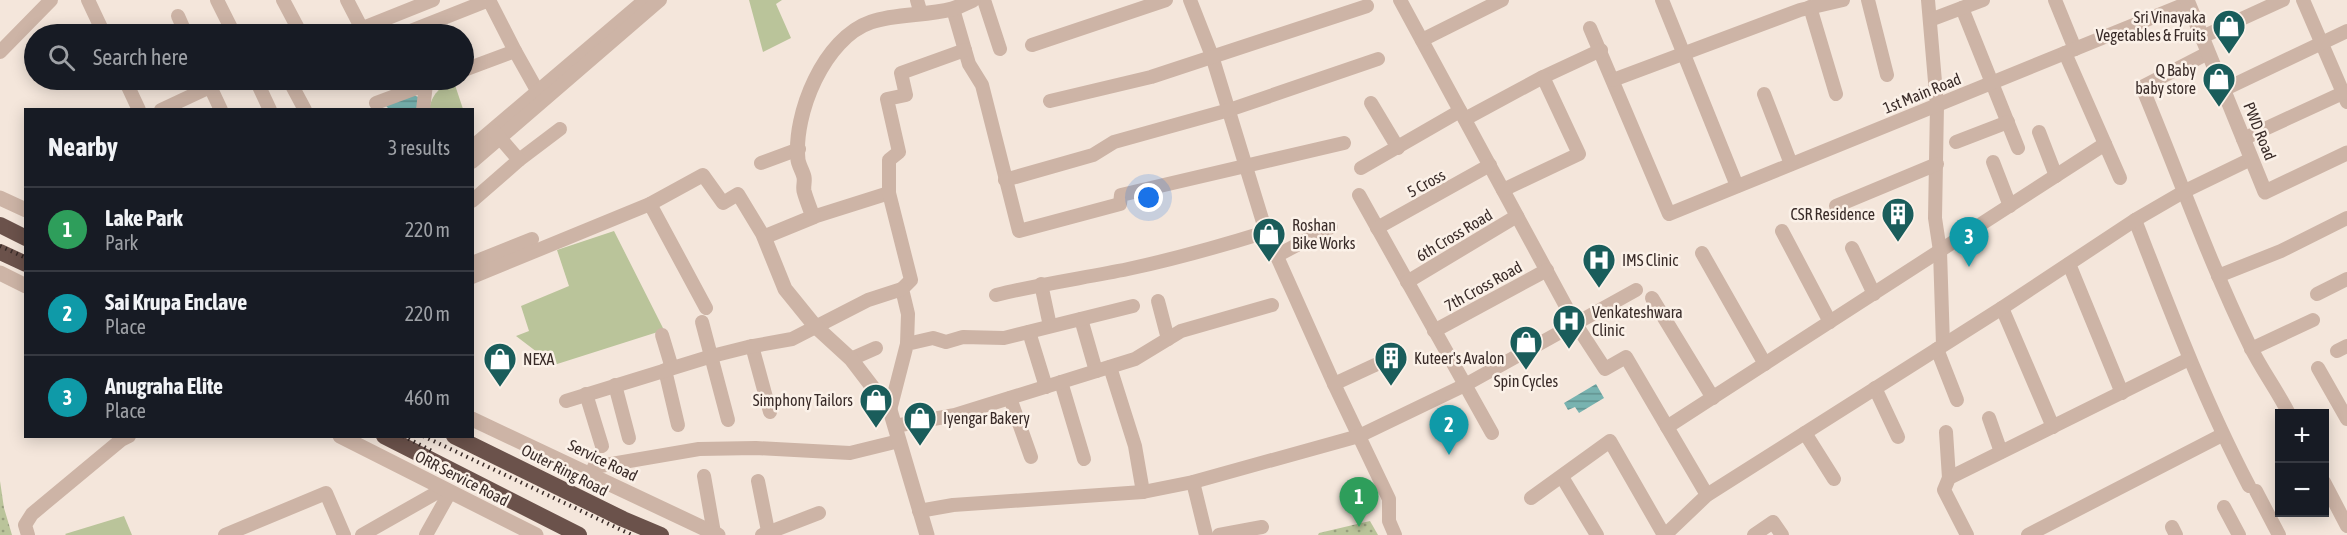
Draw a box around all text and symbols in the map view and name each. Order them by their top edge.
place label: Sri Vinayaka Vegetables & Fruits [2096,8,2206,45]
shop icon: Sri Vinayaka Vegetables & Fruits [2211,8,2247,55]
search box [24,24,474,90]
icon: search [45,41,78,74]
text: Search here [93,44,188,70]
place label: Q Baby baby store [2135,61,2196,98]
shop icon: Q Baby baby store [2201,61,2237,108]
street label: 1st Main Road [1880,69,1964,117]
street label: PWD Road [2240,99,2280,163]
text: Nearby [48,132,118,162]
text: 3 results [388,136,450,159]
street label: 5 Cross [1404,165,1448,201]
your location [1134,183,1163,212]
building icon: CSR Residence [1880,196,1916,243]
text: Lake Park [105,205,183,231]
street label: 6th Cross Road [1413,205,1495,265]
place label: CSR Residence [1791,205,1875,223]
shop icon: Roshan Bike Works [1251,216,1287,263]
place label: Roshan Bike Works [1292,216,1356,252]
text: 1 [63,218,72,241]
text: 220 m [405,218,450,241]
pin: 3 [1950,218,1988,267]
text: Park [105,231,138,254]
hospital icon: IMS Clinic [1581,242,1617,289]
place label: IMS Clinic [1622,251,1678,269]
street label: 7th Cross Road [1441,257,1525,315]
text: Sai Krupa Enclave [105,289,247,315]
text: 2 [63,302,72,325]
text: 220 m [405,302,450,325]
hospital icon: Venkateshwara Clinic [1551,303,1587,350]
place label: Venkateshwara Clinic [1592,303,1683,339]
text: Place [105,315,146,338]
shop icon: Spin Cycles [1508,324,1544,371]
building icon: Kuteer's Avalon [1373,340,1409,387]
shop icon: NEXA [482,341,518,388]
place label: Kuteer's Avalon [1414,349,1505,367]
place label: NEXA [523,350,554,368]
place label: Spin Cycles [1494,372,1559,391]
text: Anugraha Elite [105,373,223,399]
shop icon: Simphony Tailors [858,382,894,429]
text: 3 [63,386,72,409]
text: 460 m [405,386,450,409]
place label: Simphony Tailors [753,391,853,410]
text: Place [105,399,146,422]
shop icon: Iyengar Bakery [902,400,938,447]
pin: 2 [1430,406,1468,455]
place label: Iyengar Bakery [943,409,1030,428]
map controls [2275,409,2329,517]
button: + [2275,409,2329,463]
street label: Service Road [565,435,641,485]
street label: Outer Ring Road [518,440,611,500]
street label: ORR Service Road [412,447,512,509]
button: − [2275,463,2329,517]
pin: 1 [1340,478,1378,527]

